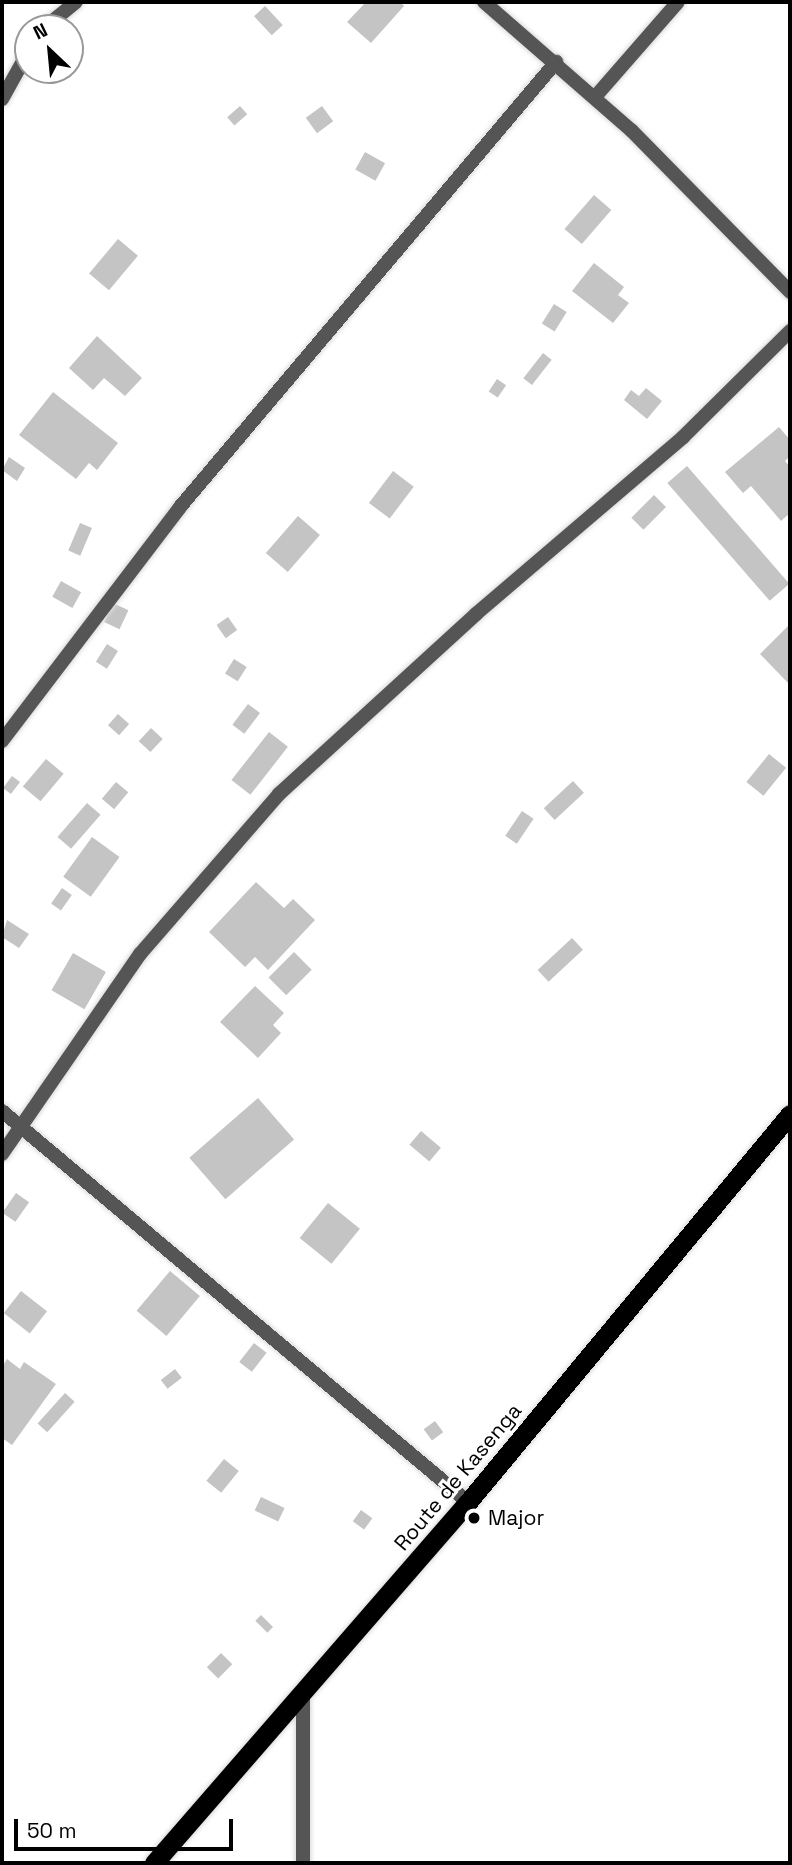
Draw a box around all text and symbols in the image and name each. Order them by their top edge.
north arrow [14,14,84,84]
text: N [29,17,52,46]
street label: Route de Kasenga [389,1398,527,1556]
place label: Major [488,1505,544,1531]
marker: Major [466,1510,482,1526]
scale bar [18,1806,236,1850]
text: 50 m [27,1817,77,1844]

